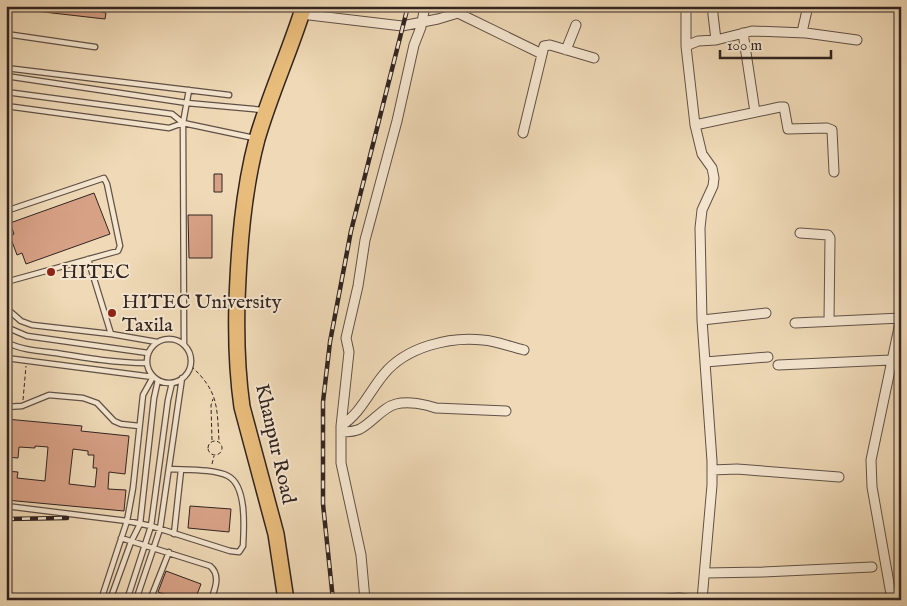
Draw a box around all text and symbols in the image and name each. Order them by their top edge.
scale bar [720,28,831,60]
text: 100 m [727,36,763,55]
place label: HITEC [61,260,130,285]
marker: HITEC [45,266,57,278]
place label: HITEC University Taxila [122,290,282,338]
marker: HITEC University Taxila [106,307,118,319]
street label: Khanpur Road [249,382,301,507]

